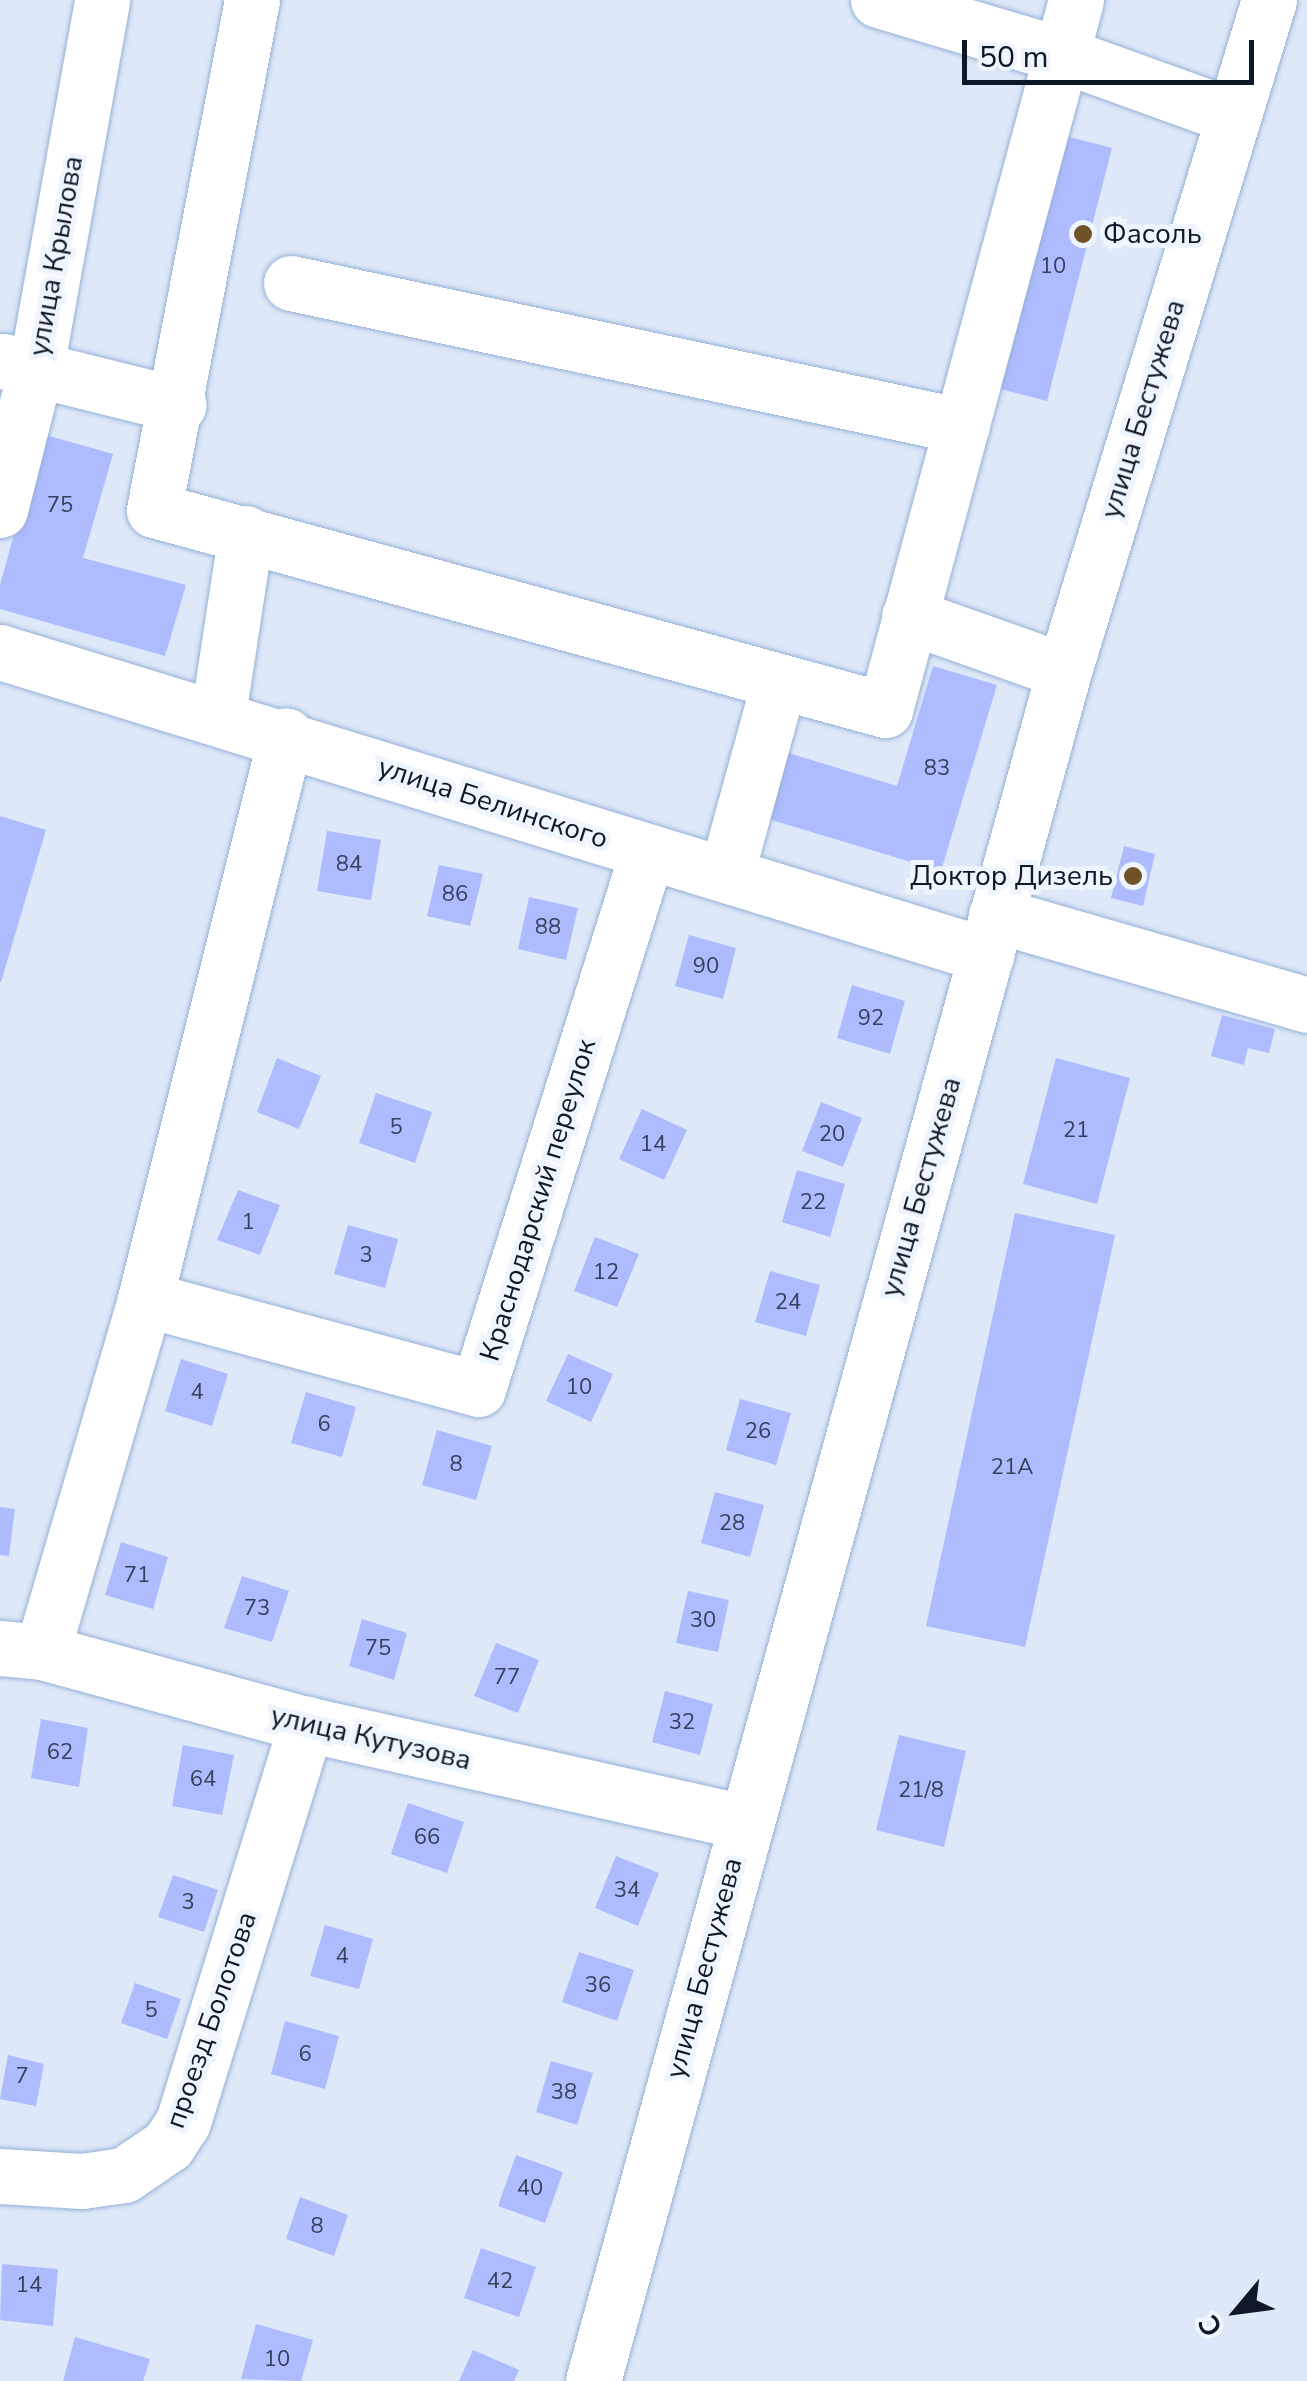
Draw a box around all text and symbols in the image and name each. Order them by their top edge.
scale bar [967,20,1260,82]
text: 50 m [979,37,1048,78]
street label: улица Крылова [22,153,90,359]
place label: Фасоль [1103,217,1202,251]
marker: Фасоль [1072,223,1094,245]
house number: 10 [1040,254,1066,280]
street label: улица Бестужева [1094,296,1192,522]
house number: 75 [47,493,73,519]
street label: улица Белинского [374,750,612,856]
house number: 83 [924,756,950,782]
house number: 84 [336,852,362,878]
place label: Доктор Дизель [910,859,1113,893]
marker: Доктор Дизель [1122,865,1144,887]
house number: 86 [442,882,468,908]
house number: 88 [535,915,561,941]
house number: 90 [693,954,719,980]
house number: 92 [858,1006,884,1032]
street label: Краснодарский переулок [473,1035,603,1365]
street label: улица Бестужева [874,1073,968,1301]
house number: 5 [389,1115,403,1141]
house number: 21 [1063,1118,1089,1144]
house number: 20 [819,1122,845,1148]
house number: 14 [640,1132,666,1158]
house number: 22 [800,1190,826,1216]
house number: 1 [241,1210,255,1236]
house number: 3 [359,1243,373,1269]
house number: 12 [593,1260,619,1286]
house number: 24 [775,1290,801,1316]
house number: 10 [566,1375,592,1401]
house number: 4 [190,1380,204,1406]
house number: 6 [317,1412,331,1438]
house number: 26 [745,1419,771,1445]
house number: 8 [449,1452,463,1478]
house number: 21А [991,1455,1033,1481]
house number: 28 [719,1511,745,1537]
house number: 71 [124,1563,150,1589]
house number: 73 [244,1596,270,1622]
house number: 30 [690,1608,716,1634]
house number: 75 [365,1636,391,1662]
house number: 77 [494,1665,520,1691]
street label: улица Кутузова [268,1699,474,1777]
house number: 32 [669,1710,695,1736]
house number: 62 [47,1740,73,1766]
house number: 64 [190,1767,216,1793]
house number: 21/8 [898,1778,944,1804]
house number: 66 [414,1825,440,1851]
street label: улица Бестужева [658,1854,750,2082]
house number: 34 [614,1878,640,1904]
house number: 3 [181,1890,195,1916]
street label: проезд Болотова [158,1907,264,2133]
house number: 4 [335,1944,349,1970]
house number: 36 [585,1973,611,1999]
house number: 5 [144,1998,158,2024]
house number: 6 [298,2042,312,2068]
house number: 7 [15,2064,29,2090]
house number: 38 [551,2080,577,2106]
house number: 40 [517,2176,543,2202]
house number: 8 [310,2214,324,2240]
north arrow [1187,2261,1287,2361]
house number: 42 [487,2269,513,2295]
house number: 14 [16,2273,42,2299]
text: С [1190,2308,1232,2343]
house number: 10 [264,2347,290,2373]

